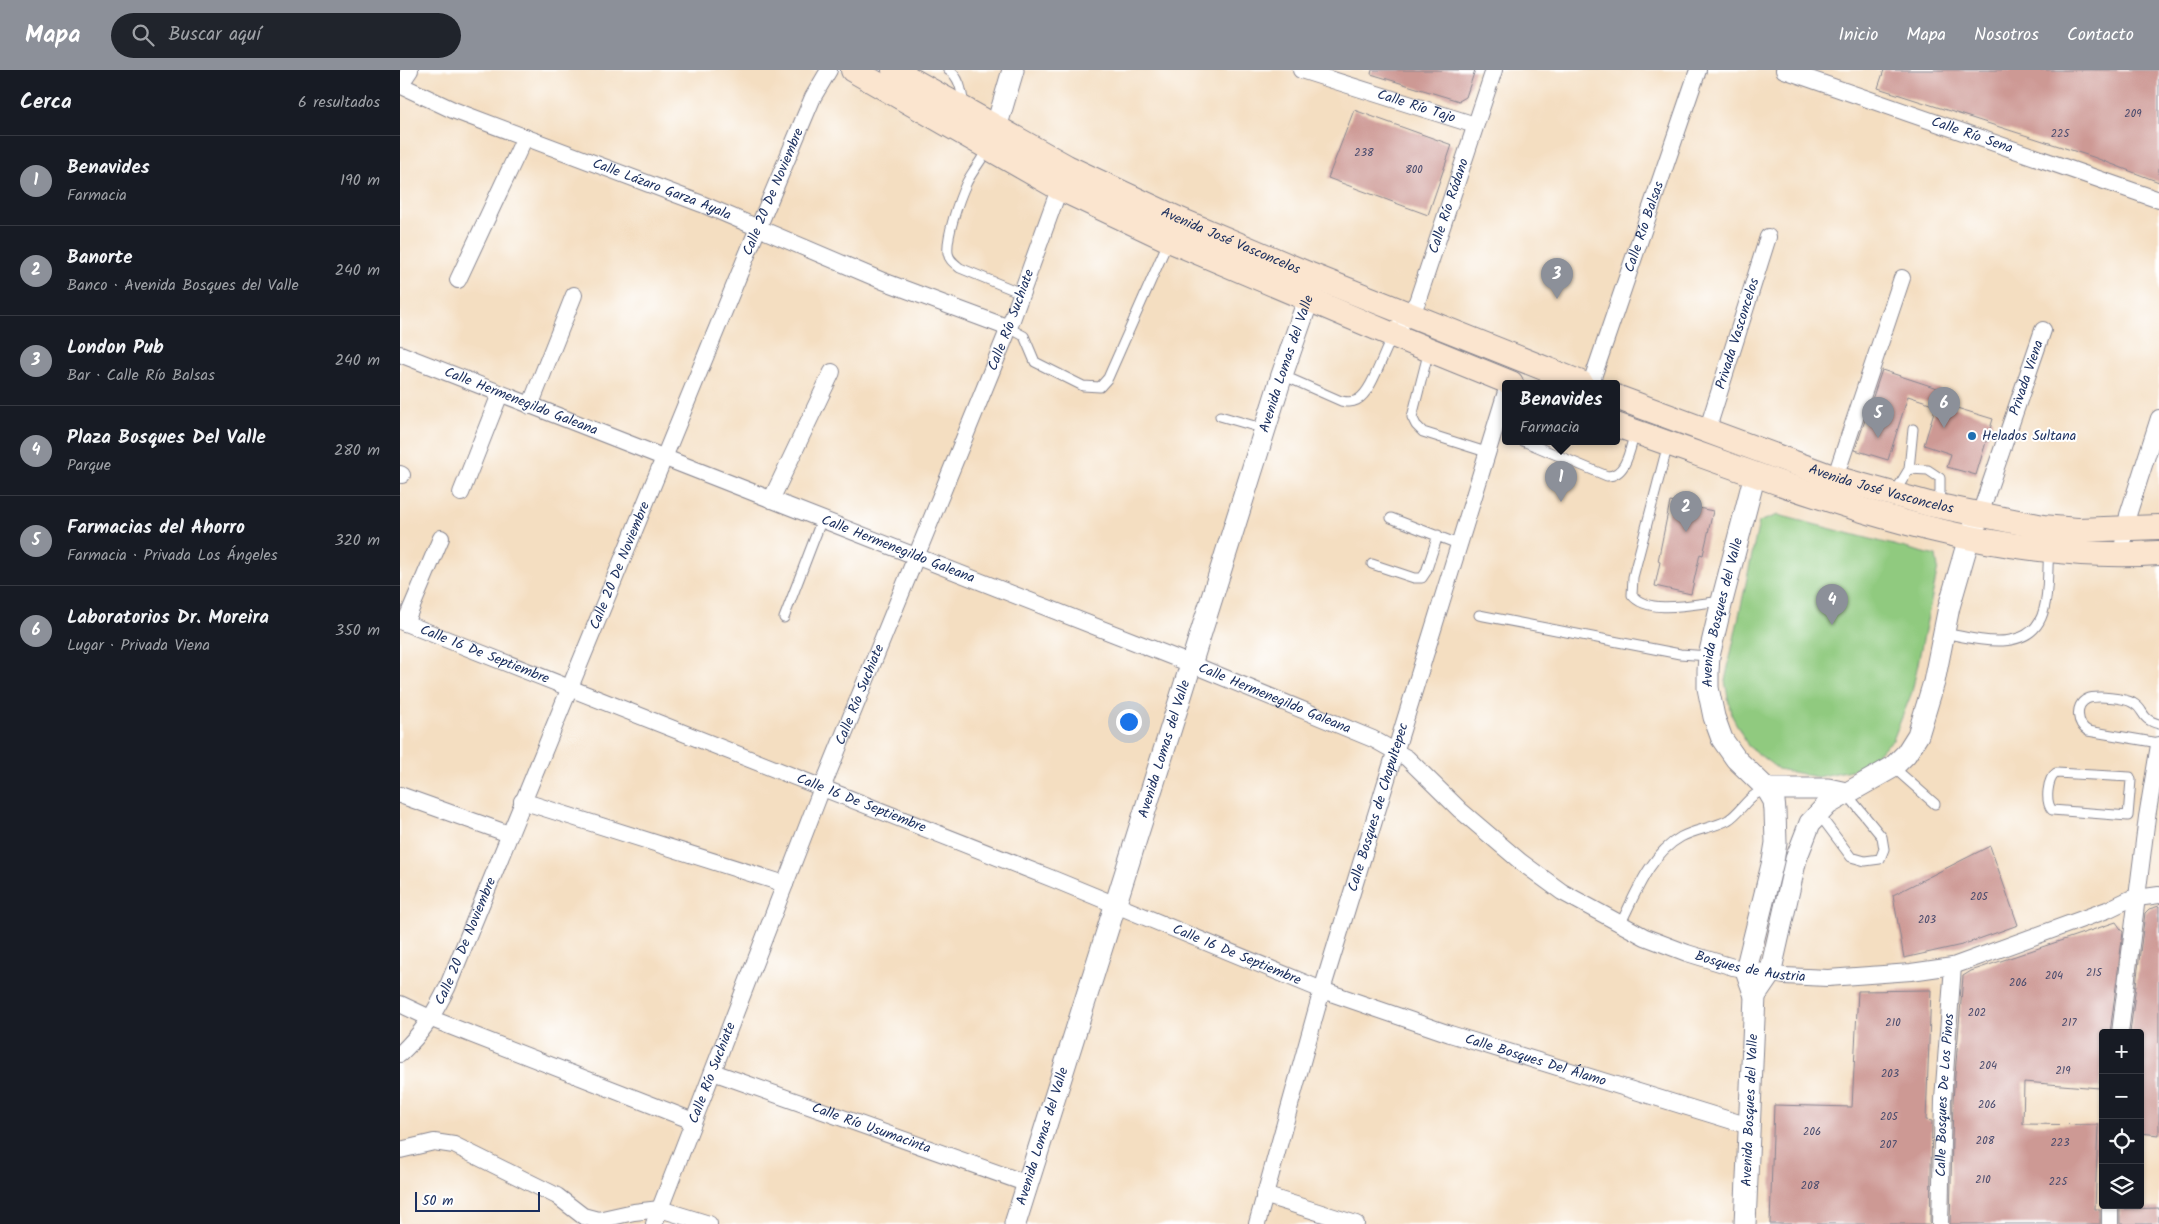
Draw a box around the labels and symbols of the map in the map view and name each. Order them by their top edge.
street label: Calle Río Tajo [1374,84,1458,129]
house number: 209 [2124,105,2142,123]
street label: Calle Río Sena [1928,111,2016,160]
street label: Calle 20 De Noviembre [737,124,810,259]
house number: 225 [2051,125,2070,143]
house number: 238 [1354,144,1374,162]
street label: Calle Lázaro Garza Ayala [589,153,735,226]
street label: Calle Río Ródano [1423,155,1475,256]
house number: 800 [1405,161,1423,179]
street label: Calle Río Balsas [1619,178,1670,275]
street label: Avenida José Vasconcelos [1157,201,1304,281]
pin: 3 [1541,258,1573,299]
street label: Calle Río Suchiate [982,266,1040,374]
street label: Privada Vasconcelos [1710,275,1765,392]
street label: Avenida Lomas del Valle [1254,292,1320,435]
street label: Privada Viena [2004,337,2050,418]
street label: Calle Hermenegildo Galeana [441,361,601,441]
pin: 6 [1928,387,1960,428]
pin: 5 [1862,397,1894,438]
place label: Helados Sultana [1982,425,2076,447]
marker: Helados Sultana [1966,430,1978,442]
street label: Avenida José Vasconcelos [1806,458,1956,520]
pin: 1 [1545,461,1577,502]
pin: 2 [1670,491,1702,532]
street label: Calle 20 De Noviembre [584,498,656,633]
street label: Calle Hermenegildo Galeana [818,509,978,589]
street label: Avenida Bosques del Valle [1697,535,1749,687]
pin: 4 [1816,584,1848,625]
street label: Calle 16 De Septiembre [417,619,553,690]
street label: Calle Río Suchiate [830,640,891,748]
street label: Calle Hermenegildo Galeana [1195,657,1354,740]
street label: Avenida Lomas del Valle [1132,676,1197,821]
your location [1116,709,1142,735]
street label: Calle Bosques de Chapultepec [1342,720,1415,894]
street label: Calle 16 De Septiembre [793,768,930,839]
street label: Calle 20 De Noviembre [429,873,502,1009]
house number: 205 [1970,888,1989,906]
house number: 203 [1918,911,1936,929]
street label: Calle 16 De Septiembre [1169,918,1305,992]
street label: Bosques de Austria [1692,945,1806,988]
house number: 215 [2086,964,2103,982]
house number: 204 [2045,967,2063,985]
house number: 206 [2009,974,2027,992]
house number: 202 [1968,1004,1986,1022]
street label: Calle Bosques De Los Pinos [1930,1013,1960,1177]
house number: 210 [1885,1014,1901,1032]
house number: 217 [2062,1014,2077,1032]
street label: Calle Río Suchiate [683,1018,742,1127]
street label: Calle Bosques Del Álamo [1462,1028,1609,1092]
street label: Avenida Bosques del Valle [1736,1033,1764,1187]
house number: 204 [1979,1057,1997,1075]
house number: 219 [2055,1062,2071,1080]
street label: Avenida Lomas del Valle [1011,1064,1075,1208]
house number: 203 [1881,1065,1899,1083]
house number: 206 [1978,1096,1996,1114]
street label: Calle Río Usumacinta [809,1097,934,1160]
house number: 205 [1880,1108,1899,1126]
house number: 206 [1803,1123,1821,1141]
house number: 208 [1976,1132,1995,1150]
house number: 223 [2050,1134,2070,1152]
house number: 207 [1880,1136,1897,1154]
house number: 210 [1975,1171,1991,1189]
house number: 225 [2049,1173,2068,1191]
house number: 208 [1801,1177,1820,1195]
scale bar [415,1189,540,1212]

